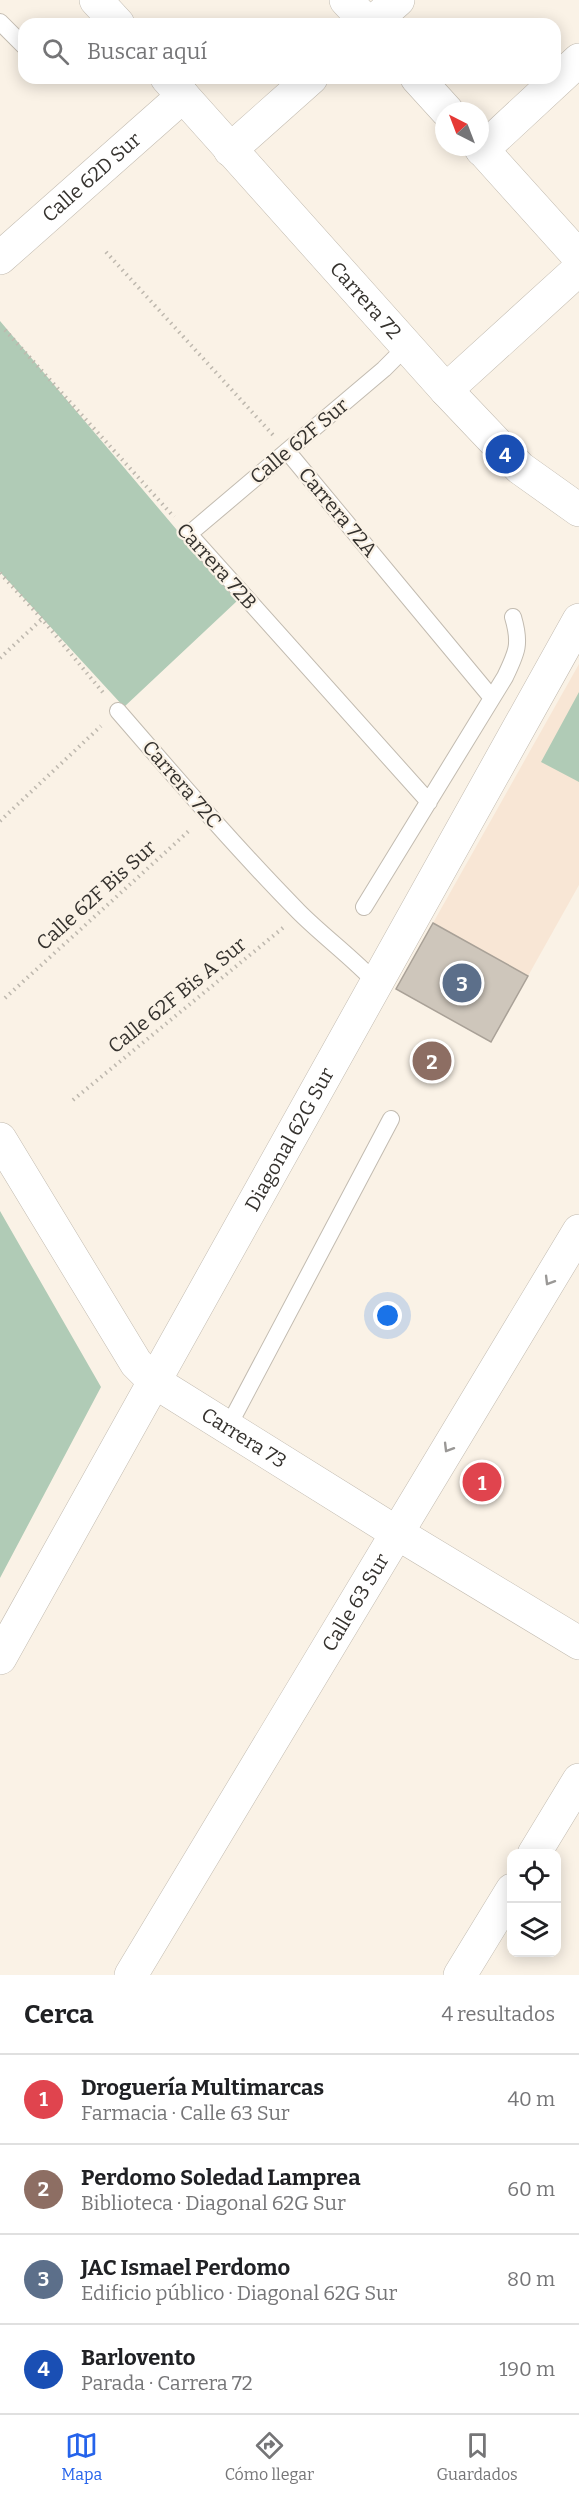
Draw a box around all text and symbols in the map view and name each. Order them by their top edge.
search box [18,18,561,84]
icon: search [39,35,72,68]
text: Buscar aquí [87,38,207,65]
north arrow [435,102,489,156]
street label: Calle 62D Sur [37,127,146,227]
street label: Carrera 72 [325,257,406,344]
street label: Calle 62F Sur [245,393,353,489]
pin: 4 [486,432,524,476]
street label: Carrera 72A [294,462,383,562]
street label: Carrera 72B [172,518,262,614]
street label: Carrera 72C [137,735,227,833]
street label: Calle 62F Bis Sur [31,835,161,955]
street label: Calle 62F Bis A Sur [103,932,251,1058]
pin: 3 [442,960,482,1006]
pin: 2 [412,1038,452,1084]
street label: Diagonal 62G Sur [240,1063,339,1215]
one-way arrow [544,1275,556,1285]
your location [373,1301,402,1330]
street label: Carrera 73 [197,1402,291,1473]
one-way arrow [444,1442,456,1452]
pin: 1 [462,1460,502,1504]
street label: Calle 63 Sur [317,1549,394,1655]
map controls [507,1849,561,1957]
button: locate [507,1849,561,1903]
button: layers [507,1903,561,1957]
text: Cerca [24,1999,94,2030]
text: 4 resultados [441,2002,555,2026]
text: Droguería Multimarcas [81,2074,324,2101]
text: 1 [39,2087,48,2111]
text: 40 m [507,2087,555,2111]
text: Farmacia · Calle 63 Sur [81,2101,290,2125]
text: Perdomo Soledad Lamprea [81,2164,361,2191]
text: 2 [38,2177,49,2201]
text: 60 m [507,2177,555,2201]
text: Biblioteca · Diagonal 62G Sur [81,2191,346,2215]
text: JAC Ismael Perdomo [81,2254,290,2281]
text: 3 [38,2267,49,2291]
text: 80 m [507,2267,555,2291]
text: Edificio público · Diagonal 62G Sur [81,2281,397,2305]
text: Barlovento [81,2344,195,2371]
text: 4 [37,2357,50,2381]
text: 190 m [499,2357,555,2381]
text: Parada · Carrera 72 [81,2371,253,2395]
tab: Mapa [61,2429,102,2484]
tab: Cómo llegar [225,2429,314,2484]
tab: Guardados [436,2429,518,2484]

